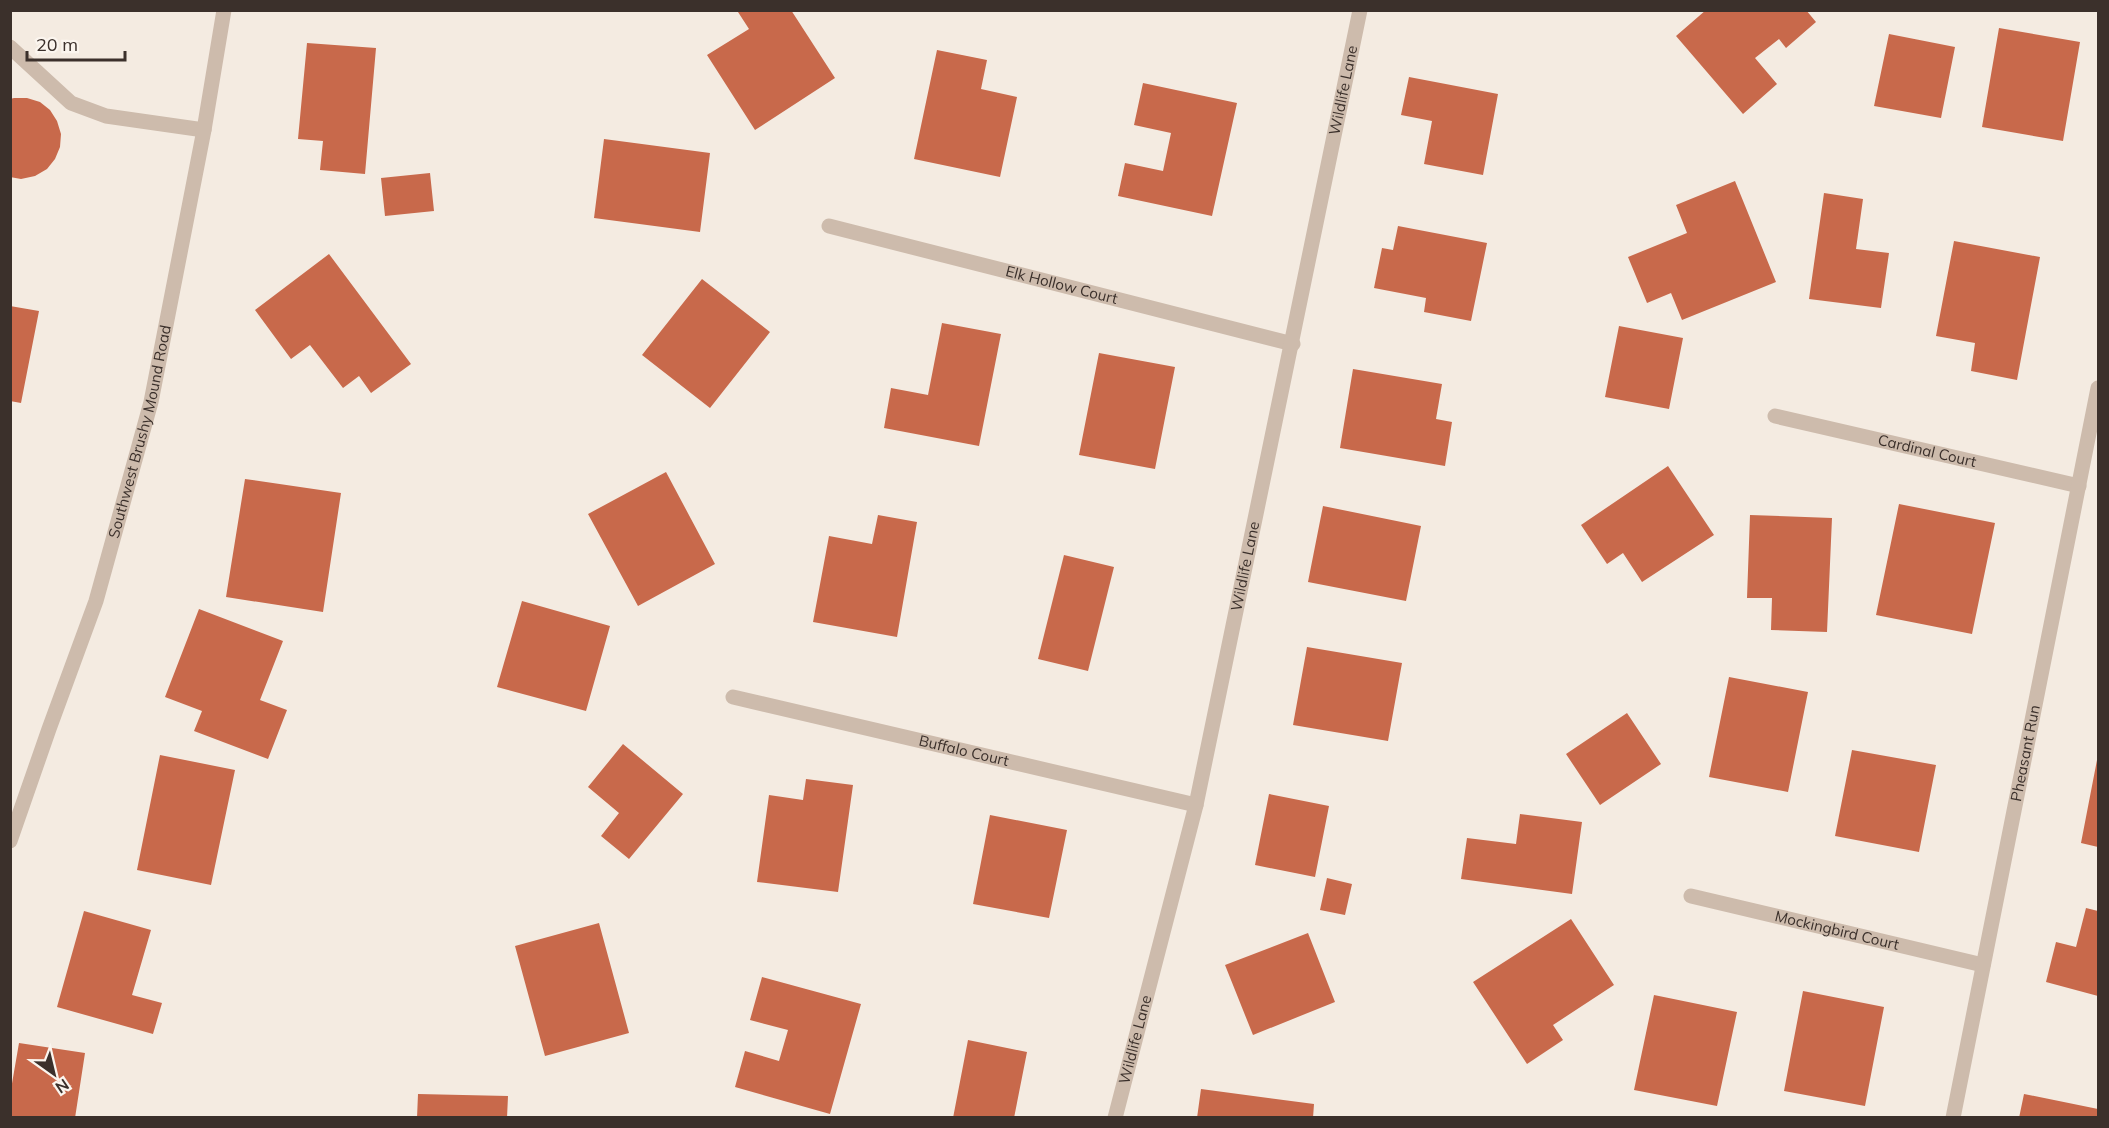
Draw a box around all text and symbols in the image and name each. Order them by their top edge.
scale bar [27,24,124,62]
text: 20 m [36,33,78,56]
street label: Wildlife Lane [1324,44,1361,137]
street label: Elk Hollow Court [1004,261,1120,308]
street label: Southwest Brushy Mound Road [104,323,175,540]
street label: Cardinal Court [1876,430,1978,471]
street label: Wildlife Lane [1226,520,1263,613]
street label: Pheasant Run [2006,703,2044,803]
street label: Buffalo Court [917,731,1011,770]
street label: Mockingbird Court [1773,906,1901,954]
street label: Wildlife Lane [1114,993,1155,1086]
north arrow [24,1044,84,1104]
text: N [52,1075,73,1098]

